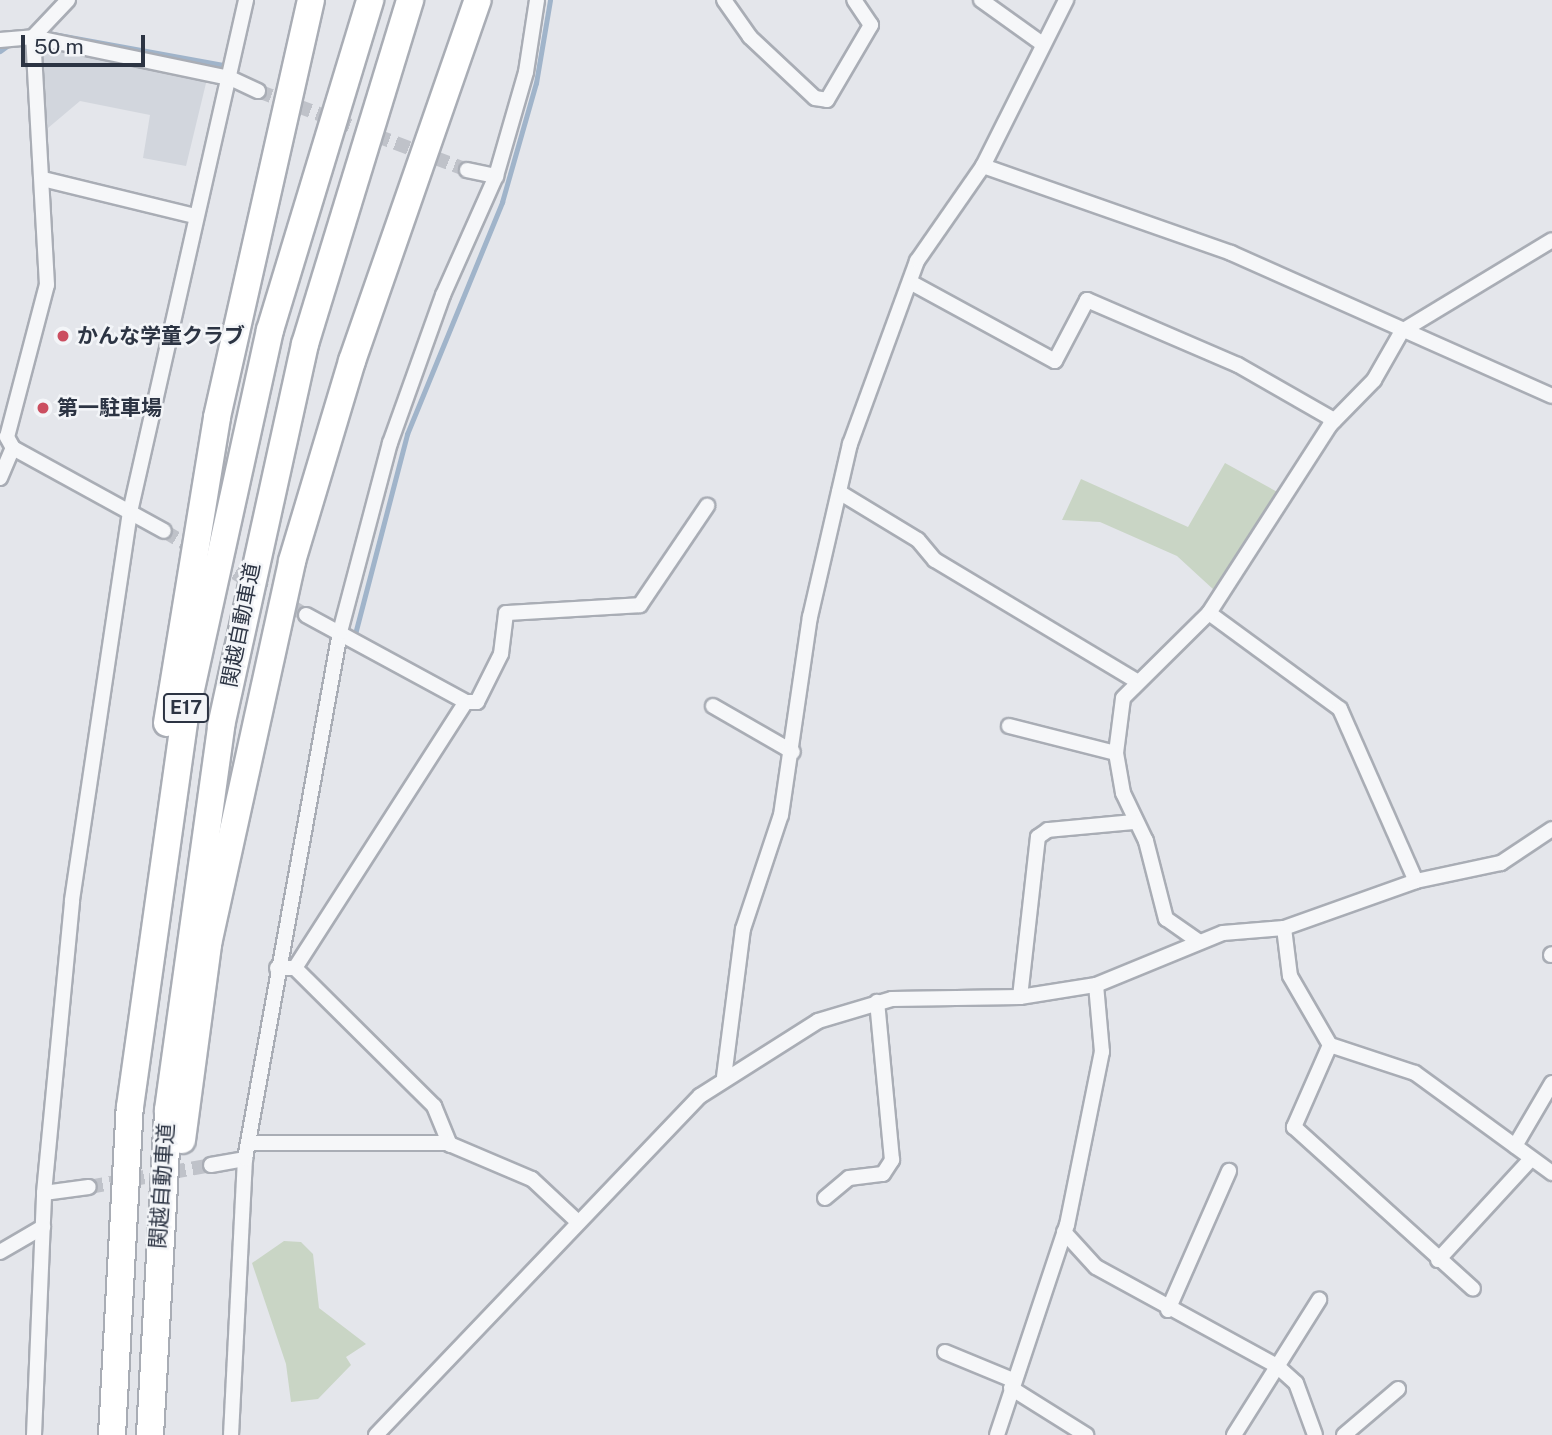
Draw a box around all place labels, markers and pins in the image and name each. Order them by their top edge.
place label: かんな学童クラブ [77,323,245,349]
marker: かんな学童クラブ [55,328,71,344]
place label: 第一駐車場 [57,395,162,421]
marker: 第一駐車場 [35,400,51,416]

